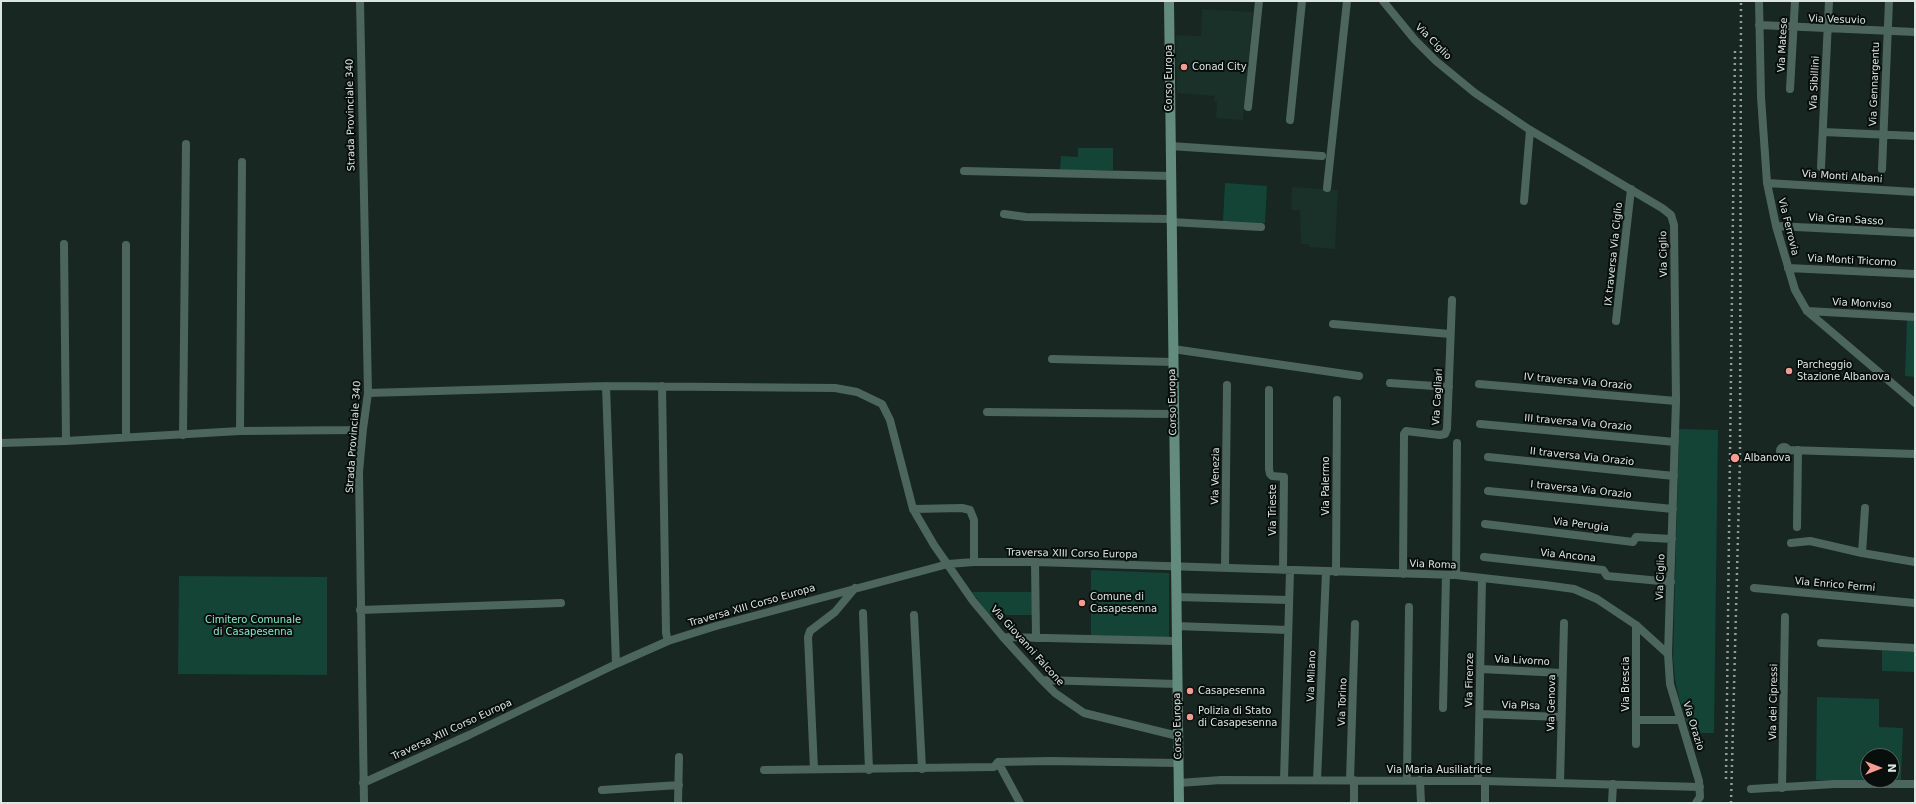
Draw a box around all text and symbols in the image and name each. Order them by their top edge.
street label: Via Vesuvio [1808,13,1866,27]
street label: Via Matese [1776,17,1790,73]
street label: Via Ciglio [1412,21,1454,63]
street label: Via Gennargentu [1868,42,1882,126]
street label: Corso Europa [1163,45,1175,111]
street label: Via Sibillini [1808,56,1822,110]
street label: Strada Provinciale 340 [344,59,358,171]
place label: Conad City [1192,61,1247,73]
marker: Conad City [1179,62,1189,72]
street label: Via Monti Albani [1801,168,1883,186]
street label: Via Ferrovia [1775,197,1801,257]
street label: IX traversa Via Ciglio [1603,201,1625,307]
street label: Via Gran Sasso [1808,212,1884,228]
street label: Via Ciglio [1658,231,1670,277]
street label: Via Monti Tricorno [1807,253,1897,269]
street label: Via Monviso [1832,296,1892,312]
place label: Parcheggio Stazione Albanova [1797,359,1890,382]
marker: Parcheggio Stazione Albanova [1784,366,1794,376]
street label: Corso Europa [1166,368,1180,436]
street label: Via Cagliari [1431,368,1445,426]
street label: IV traversa Via Orazio [1523,371,1633,393]
street label: Strada Provinciale 340 [344,380,364,494]
street label: III traversa Via Orazio [1524,412,1632,434]
street label: II traversa Via Orazio [1529,446,1635,468]
street label: Via Venezia [1209,447,1223,505]
marker: Albanova [1729,452,1741,464]
place label: Albanova [1744,452,1791,464]
street label: Via Palermo [1320,456,1332,516]
street label: I traversa Via Orazio [1530,479,1632,501]
street label: Via Trieste [1267,484,1279,536]
street label: Via Perugia [1552,516,1610,534]
street label: Traversa XIII Corso Europa [1006,547,1138,561]
street label: Via Ancona [1540,547,1596,565]
street label: Via Ciglio [1654,554,1668,600]
street label: Via Roma [1409,558,1457,572]
street label: Via Enrico Fermi [1794,575,1876,595]
street label: Traversa XIII Corso Europa [687,582,817,630]
place label: Comune di Casapesenna [1090,591,1157,614]
marker: Comune di Casapesenna [1077,598,1087,608]
street label: Via Giovanni Falcone [988,603,1066,689]
park label: Cimitero Comunale di Casapesenna [205,614,301,638]
street label: Via Milano [1305,650,1319,702]
street label: Via Firenze [1464,653,1476,707]
street label: Via Livorno [1494,654,1550,668]
street label: Via Brescia [1620,656,1632,712]
street label: Via dei Cipressi [1767,664,1781,740]
street label: Via Genova [1546,674,1558,732]
street label: Via Torino [1336,678,1350,726]
place label: Casapesenna [1198,685,1265,697]
marker: Casapesenna [1185,686,1195,696]
street label: Corso Europa [1171,692,1185,760]
street label: Traversa XIII Corso Europa [390,697,514,763]
street label: Via Pisa [1501,699,1541,713]
street label: Via Orazio [1680,700,1706,752]
place label: Polizia di Stato di Casapesenna [1198,705,1277,728]
marker: Polizia di Stato di Casapesenna [1185,712,1195,722]
north arrow [1860,748,1900,788]
text: N [1885,763,1898,773]
street label: Via Maria Ausiliatrice [1387,764,1491,776]

